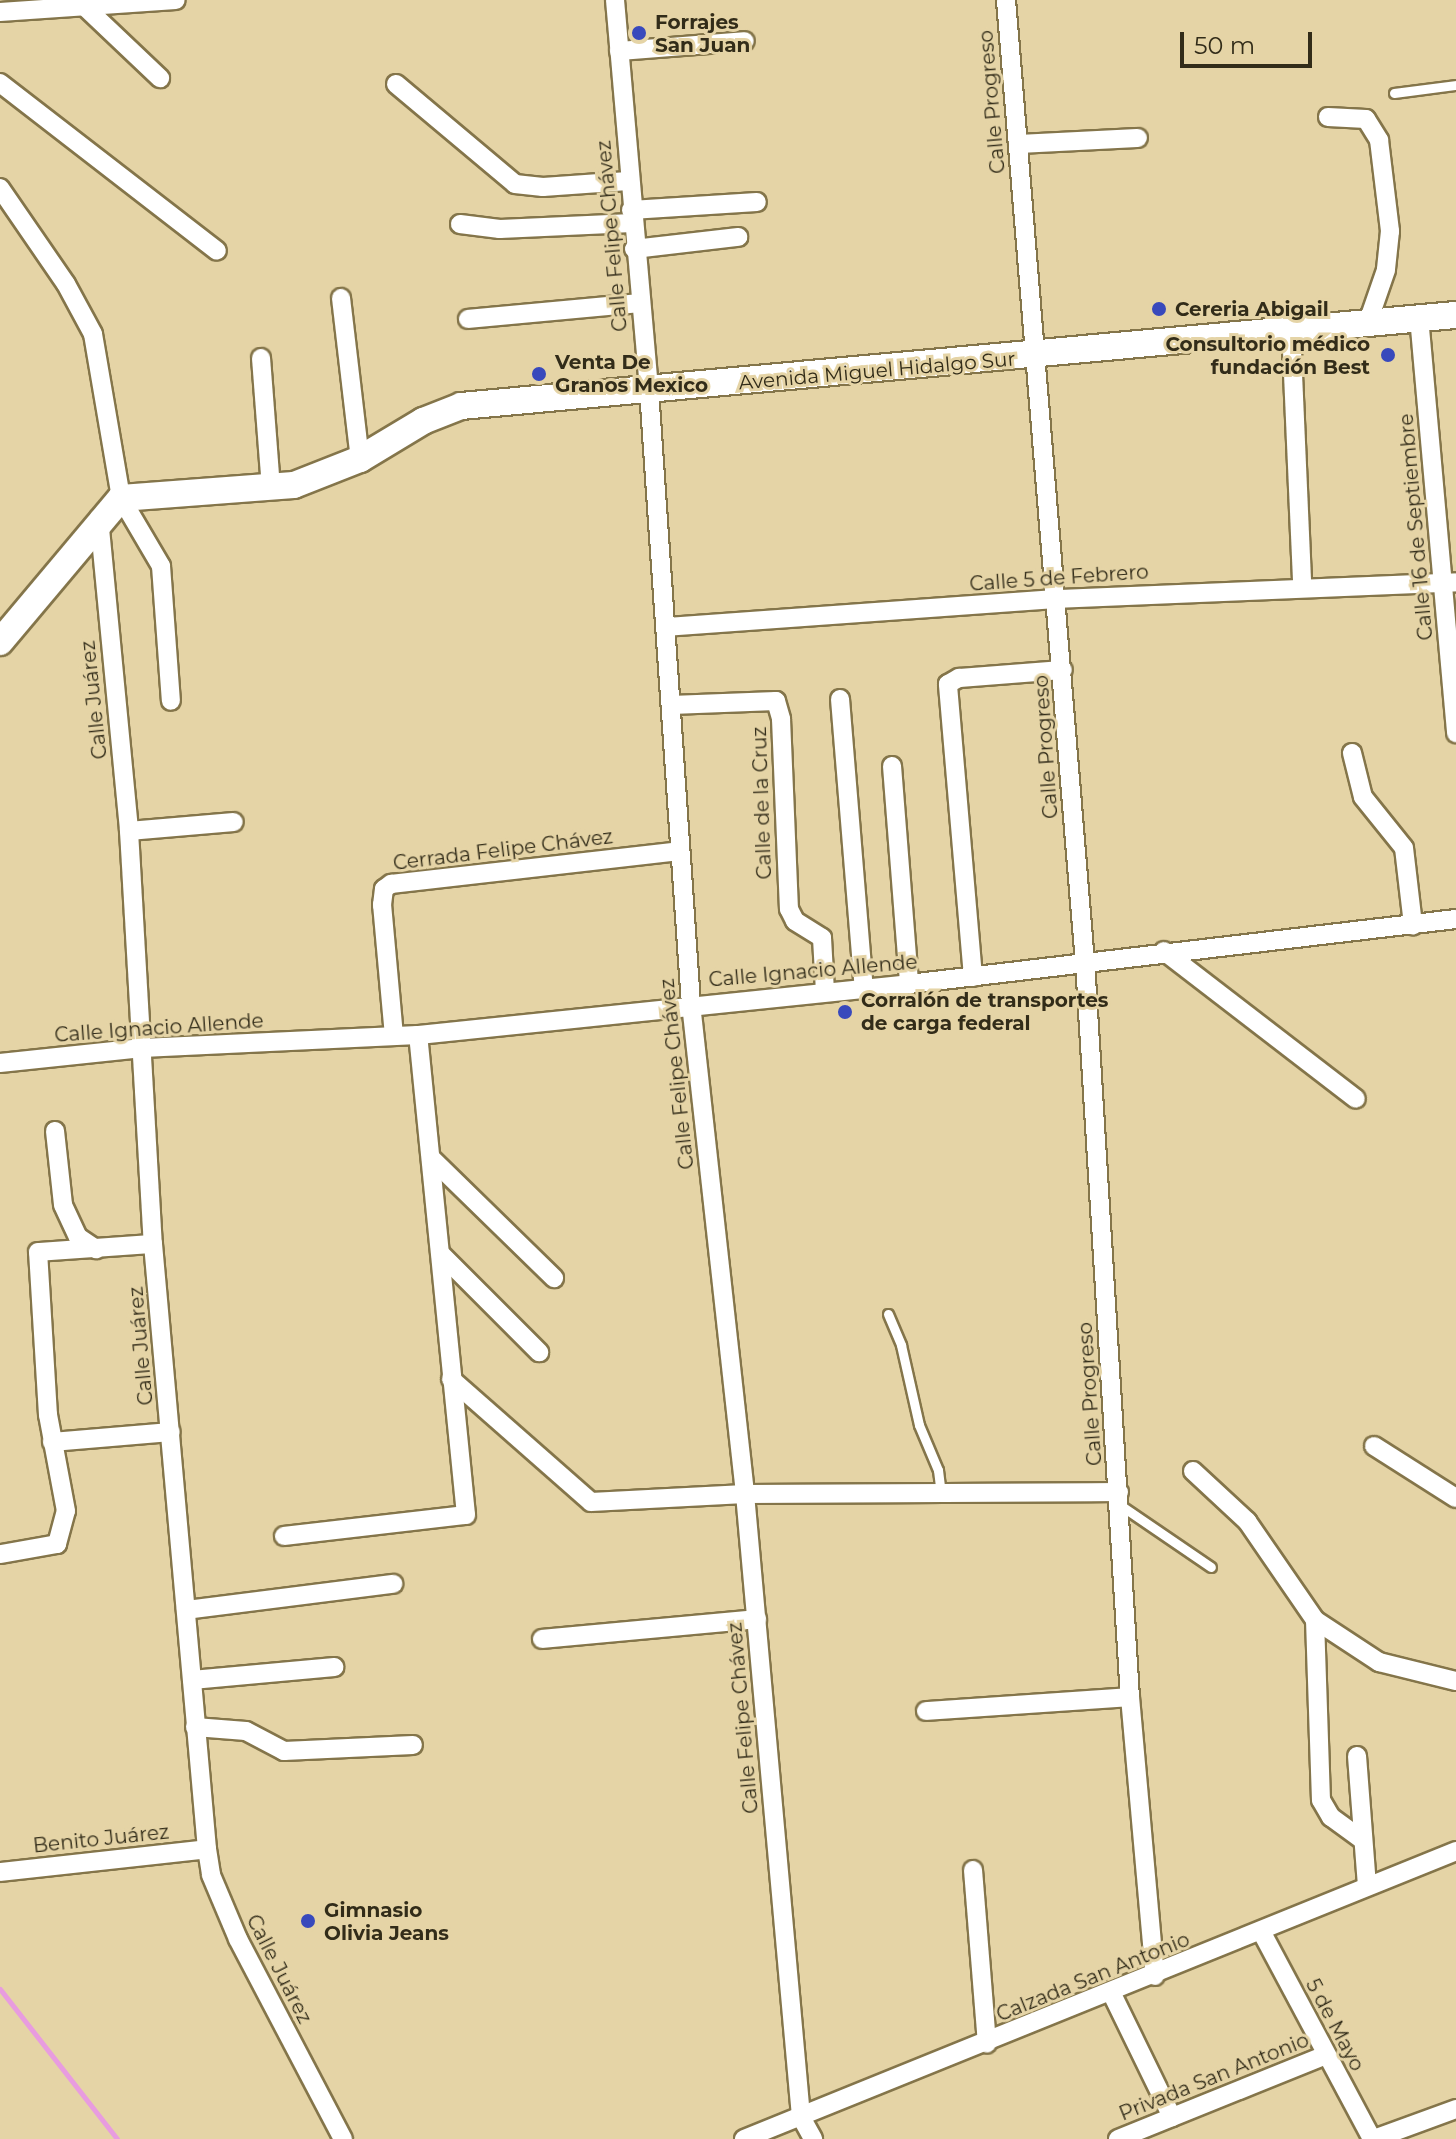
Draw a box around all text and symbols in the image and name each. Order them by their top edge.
place label: Forrajes San Juan [655,10,750,57]
scale bar [1184,16,1316,66]
marker: Forrajes San Juan [630,24,648,42]
street label: Calle Progreso [974,29,1010,175]
text: 50 m [1194,31,1255,60]
street label: Calle Felipe Chávez [592,139,632,333]
place label: Cereria Abigail [1175,297,1329,321]
marker: Cereria Abigail [1150,300,1168,318]
place label: Consultorio médico fundación Best [1165,332,1370,379]
marker: Consultorio médico fundación Best [1377,344,1399,366]
street label: Avenida Miguel Hidalgo Sur [738,347,1016,395]
place label: Venta De Granos Mexico [555,350,708,397]
marker: Venta De Granos Mexico [530,365,548,383]
street label: Calle 16 de Septiembre [1394,413,1438,641]
street label: Calle 5 de Febrero [969,560,1149,596]
street label: Calle Juárez [76,640,112,760]
street label: Calle Progreso [1029,674,1063,820]
street label: Calle de la Cruz [747,726,777,880]
street label: Cerrada Felipe Chávez [392,825,614,875]
street label: Calle Ignacio Allende [708,950,918,992]
street label: Calle Felipe Chávez [655,977,699,1171]
place label: Corralón de transportes de carga federal [861,988,1108,1035]
marker: Corralón de transportes de carga federal [836,1003,854,1021]
street label: Calle Ignacio Allende [54,1009,264,1047]
street label: Calle Juárez [124,1286,158,1406]
street label: Calle Progreso [1073,1321,1107,1467]
street label: Calle Felipe Chávez [723,1621,763,1815]
street label: Benito Juárez [32,1820,170,1858]
place label: Gimnasio Olivia Jeans [324,1898,449,1945]
street label: Calle Juárez [241,1910,317,2028]
marker: Gimnasio Olivia Jeans [299,1912,317,1930]
street label: Calzada San Antonio [993,1927,1193,2027]
street label: 5 de Mayo [1301,1975,1369,2075]
street label: Privada San Antonio [1116,2028,1312,2126]

